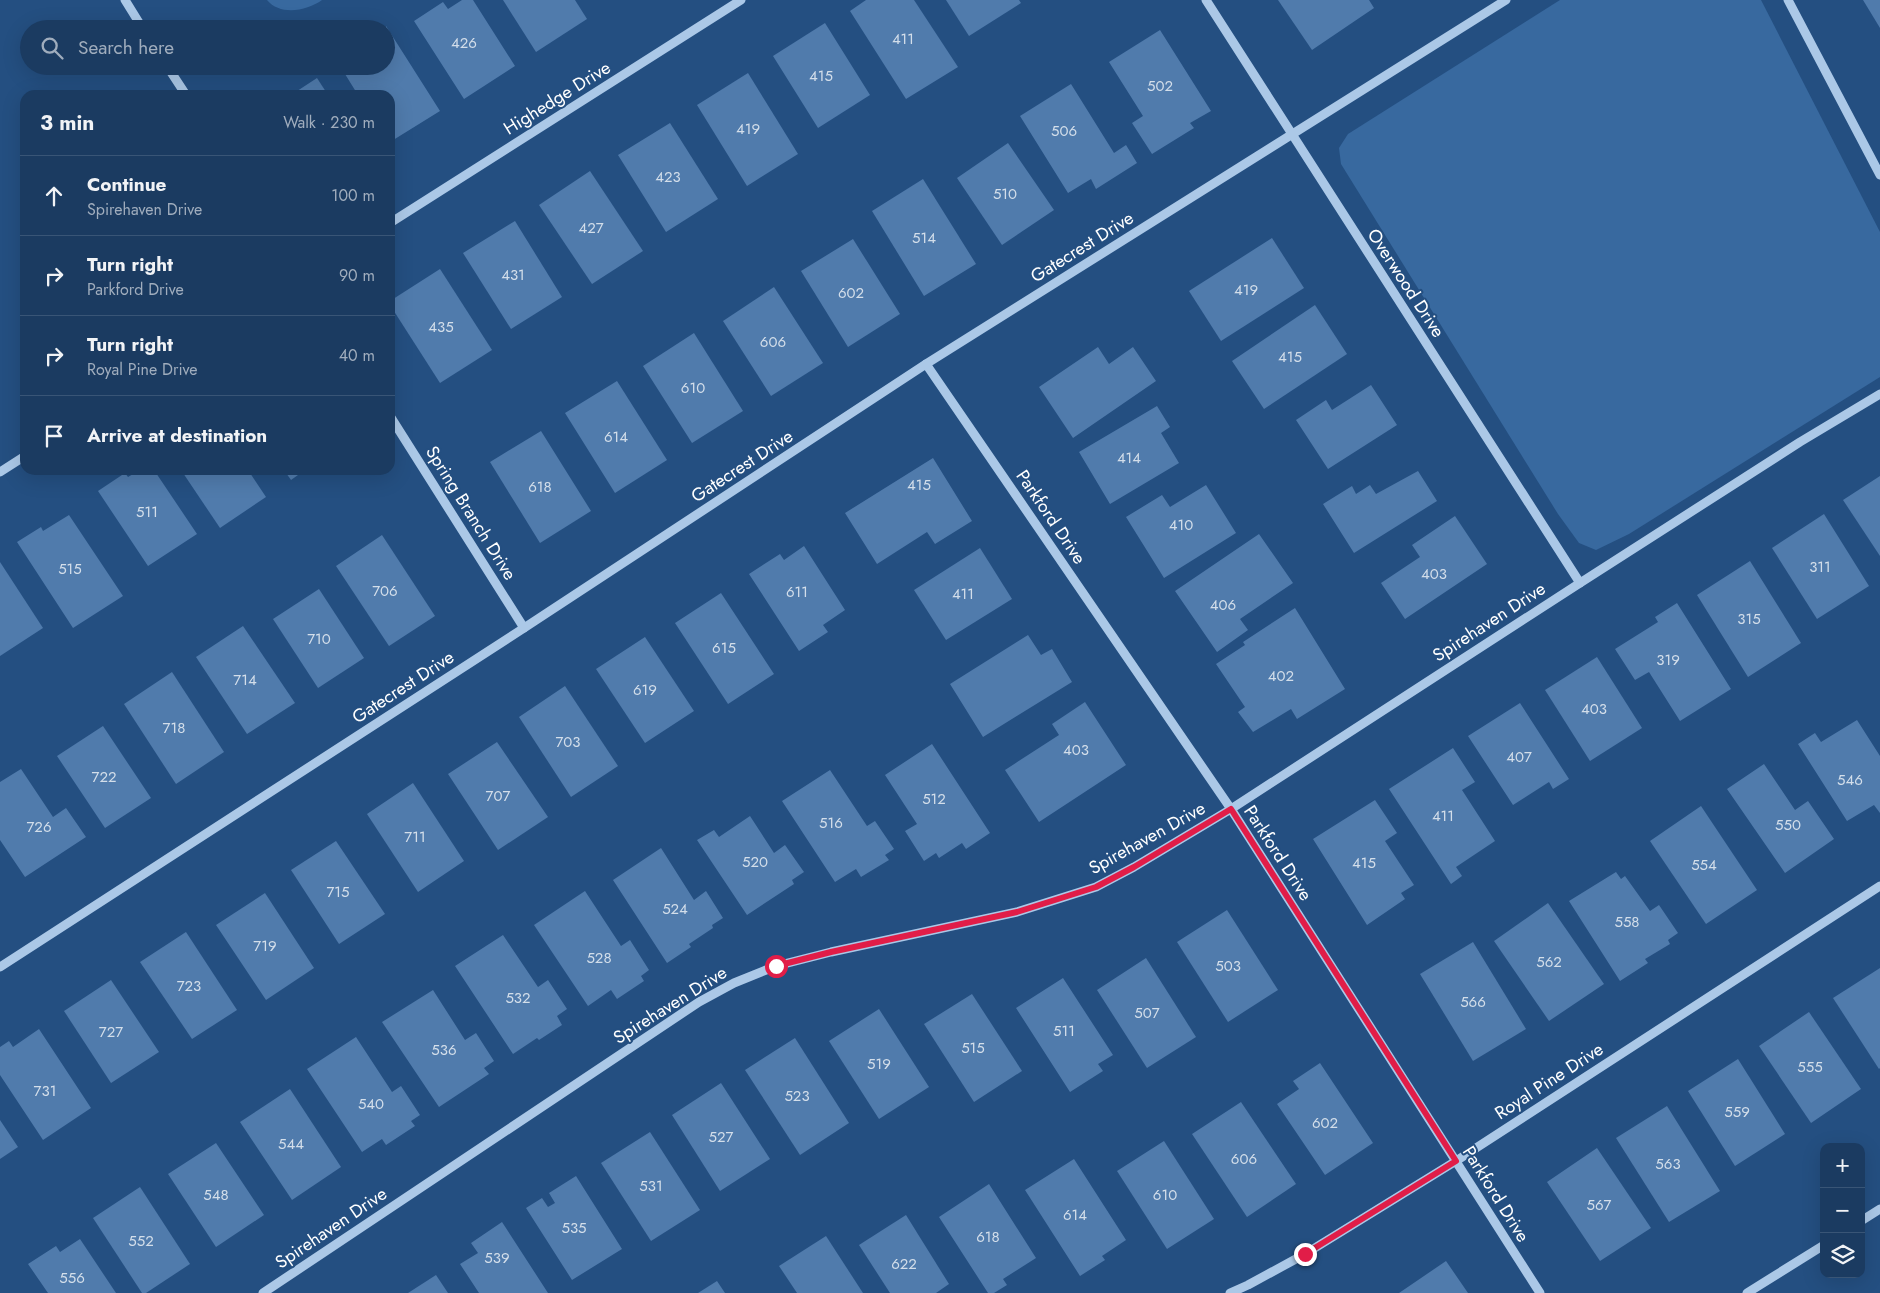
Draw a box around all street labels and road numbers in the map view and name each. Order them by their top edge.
street label: Highedge Drive [498,55,616,141]
street label: Gatecrest Drive [1026,205,1138,289]
street label: Overwood Drive [1361,223,1451,343]
street label: Gatecrest Drive [686,423,798,509]
street label: Spring Branch Drive [419,441,523,585]
street label: Parkford Drive [1010,465,1092,569]
street label: Spirehaven Drive [1427,576,1551,668]
street label: Gatecrest Drive [347,644,459,730]
street label: Spirehaven Drive [1084,795,1210,881]
street label: Parkford Drive [1237,800,1319,906]
street label: Spirehaven Drive [608,960,732,1050]
street label: Royal Pine Drive [1490,1036,1608,1126]
street label: Parkford Drive [1456,1141,1536,1247]
street label: Spirehaven Drive [270,1181,392,1275]

